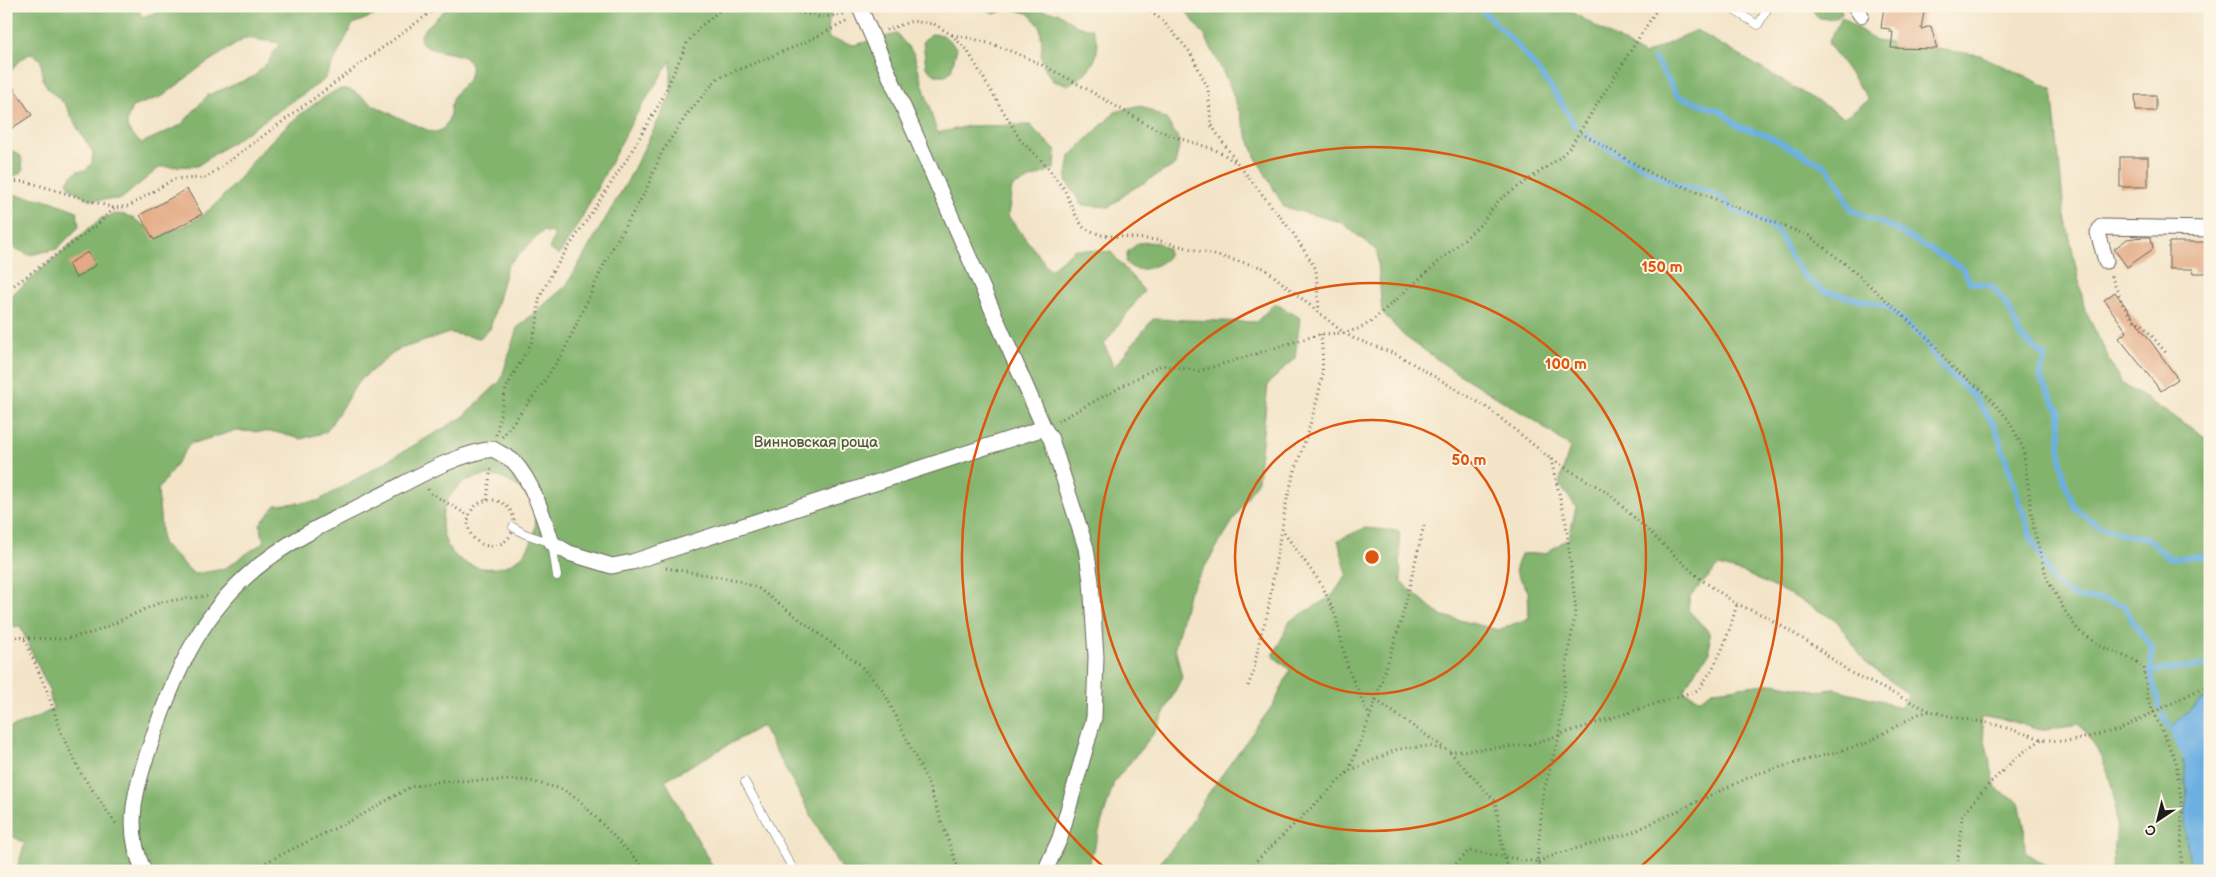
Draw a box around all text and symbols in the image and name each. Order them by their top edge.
text: 150 m [1641,258,1683,277]
text: 100 m [1545,355,1587,374]
park label: Винновская роща [754,433,878,452]
text: 50 m [1452,451,1487,470]
centre of rings [1363,548,1381,566]
north arrow [2134,794,2184,844]
text: С [2142,820,2160,840]

